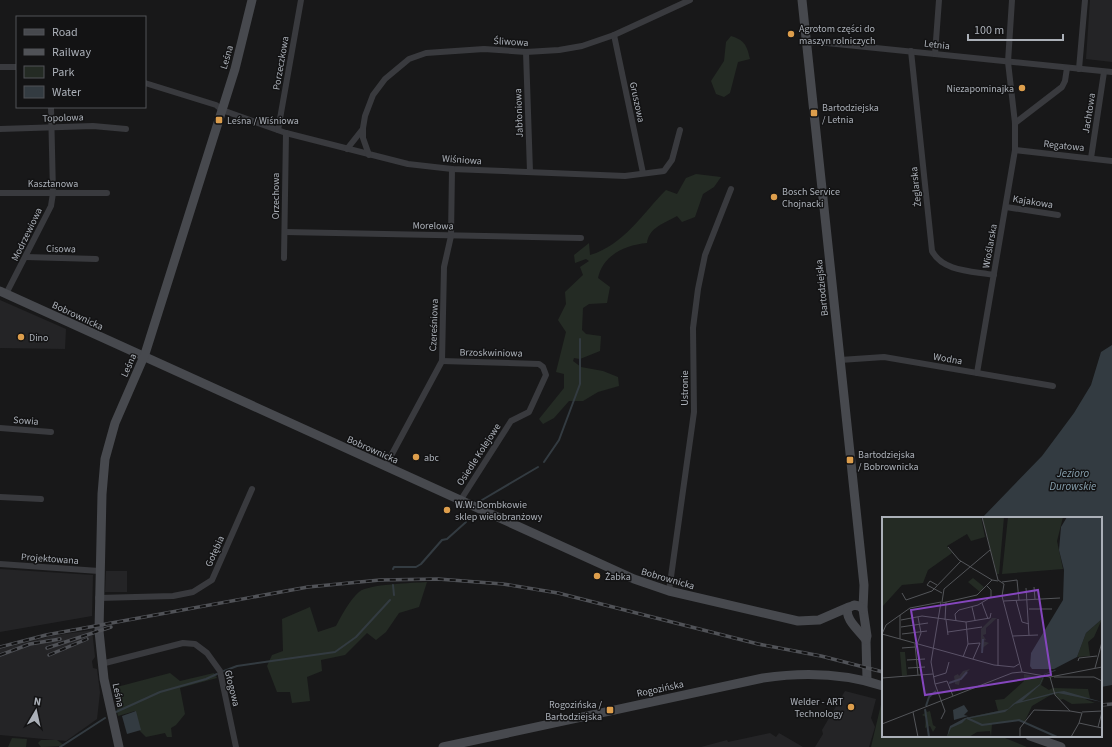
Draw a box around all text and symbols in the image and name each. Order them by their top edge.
legend [16,16,146,108]
scale bar [968,16,1063,42]
place label: Agrotom części do maszyn rolniczych [799,22,876,48]
text: 100 m [974,22,1004,39]
text: Road [52,24,78,41]
marker: Agrotom części do maszyn rolniczych [786,29,796,39]
street label: Śliwowa [493,34,529,50]
street label: Porzeczkowa [269,35,293,91]
street label: Letnia [923,37,951,53]
text: Railway [52,44,91,61]
street label: Leśna [217,44,237,71]
text: Park [52,64,74,81]
street label: Gruszowa [626,81,648,124]
place label: Niezapominajka [946,82,1014,96]
marker: Niezapominajka [1017,83,1027,93]
text: Water [52,84,82,101]
street label: Jabłoniowa [511,88,527,138]
street label: Jachtowa [1079,92,1099,134]
place label: Bartodziejska / Letnia [822,101,879,127]
marker: Bartodziejska / Letnia [809,108,819,118]
street label: Topolowa [42,110,84,126]
place label: Leśna / Wiśniowa [227,114,299,128]
marker: Leśna / Wiśniowa [214,115,224,125]
street label: Regatowa [1043,137,1085,155]
street label: Wiśniowa [442,152,482,168]
street label: Żeglarska [907,166,925,208]
street label: Orzechowa [269,173,283,219]
street label: Kasztanowa [28,177,78,191]
place label: Bosch Service Chojnacki [782,185,840,211]
marker: Bosch Service Chojnacki [769,192,779,202]
street label: Kajakowa [1012,192,1054,212]
street label: Modrzewiowa [8,205,46,264]
street label: Morelowa [412,219,454,233]
street label: Wioślarska [979,223,1001,270]
street label: Cisowa [46,242,76,256]
street label: Bartodziejska [812,259,832,317]
street label: Bobrownicka [50,298,106,334]
street label: Czereśniowa [426,298,442,352]
place label: Dino [29,331,49,345]
marker: Dino [16,332,26,342]
street label: Brzoskwiniowa [459,345,523,361]
street label: Wodna [932,350,963,368]
street label: Leśna [118,351,140,379]
street label: Ustronie [678,370,692,406]
street label: Sowia [13,413,39,429]
street label: Osiedle Kolejowe [453,421,504,489]
street label: Bobrownicka [345,432,401,468]
place label: Bartodziejska / Bobrownicka [858,448,919,474]
place label: abc [424,451,440,465]
marker: abc [411,452,421,462]
marker: Bartodziejska / Bobrownicka [845,455,855,465]
water label: Jezioro Durowskie [1050,466,1096,494]
place label: W.W. Dombkowie sklep wielobranżowy [455,498,543,524]
marker: W.W. Dombkowie sklep wielobranżowy [442,505,452,515]
inset map [882,517,1102,737]
street label: Gołębia [202,534,228,569]
street label: Projektowana [21,550,79,568]
street label: Bobrownicka [639,565,696,593]
place label: Żabka [605,570,631,584]
marker: Żabka [592,571,602,581]
street label: Głogowa [221,669,243,708]
street label: Rogozińska [635,677,685,701]
street label: Leśna [109,682,127,709]
north arrow [16,691,56,731]
text: N [33,694,42,710]
place label: Welder - ART Technology [790,695,844,721]
place label: Rogozińska / Bartodziejska [545,698,602,724]
marker: Welder - ART Technology [846,702,856,712]
marker: Rogozińska / Bartodziejska [605,705,615,715]

